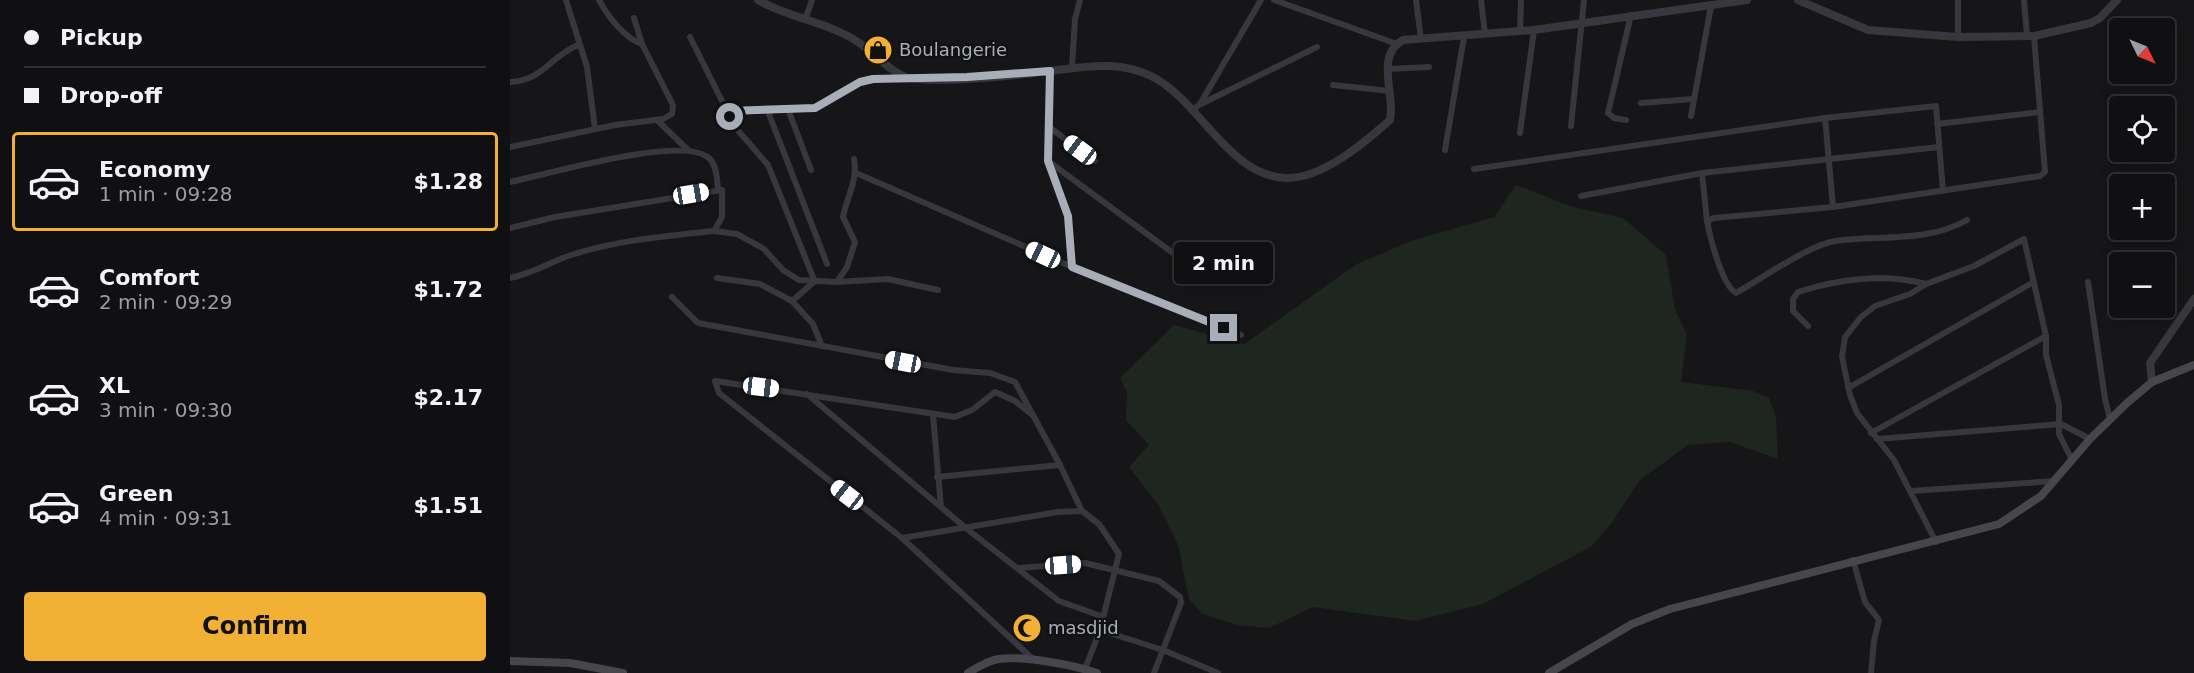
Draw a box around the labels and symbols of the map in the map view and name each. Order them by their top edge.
north arrow [2109,18,2175,84]
shop icon: Boulangerie [862,34,894,66]
place label: Boulangerie [899,39,1007,60]
route start [716,103,743,130]
car [1060,132,1100,168]
car [672,182,710,206]
car [1023,239,1063,271]
callout: 2 min [1174,241,1274,283]
route end [1210,314,1237,341]
car [884,350,922,374]
car [742,376,780,398]
car [827,477,867,513]
car [1044,555,1082,575]
mosque icon: masdjid [1011,612,1043,644]
place label: masdjid [1048,617,1119,638]

